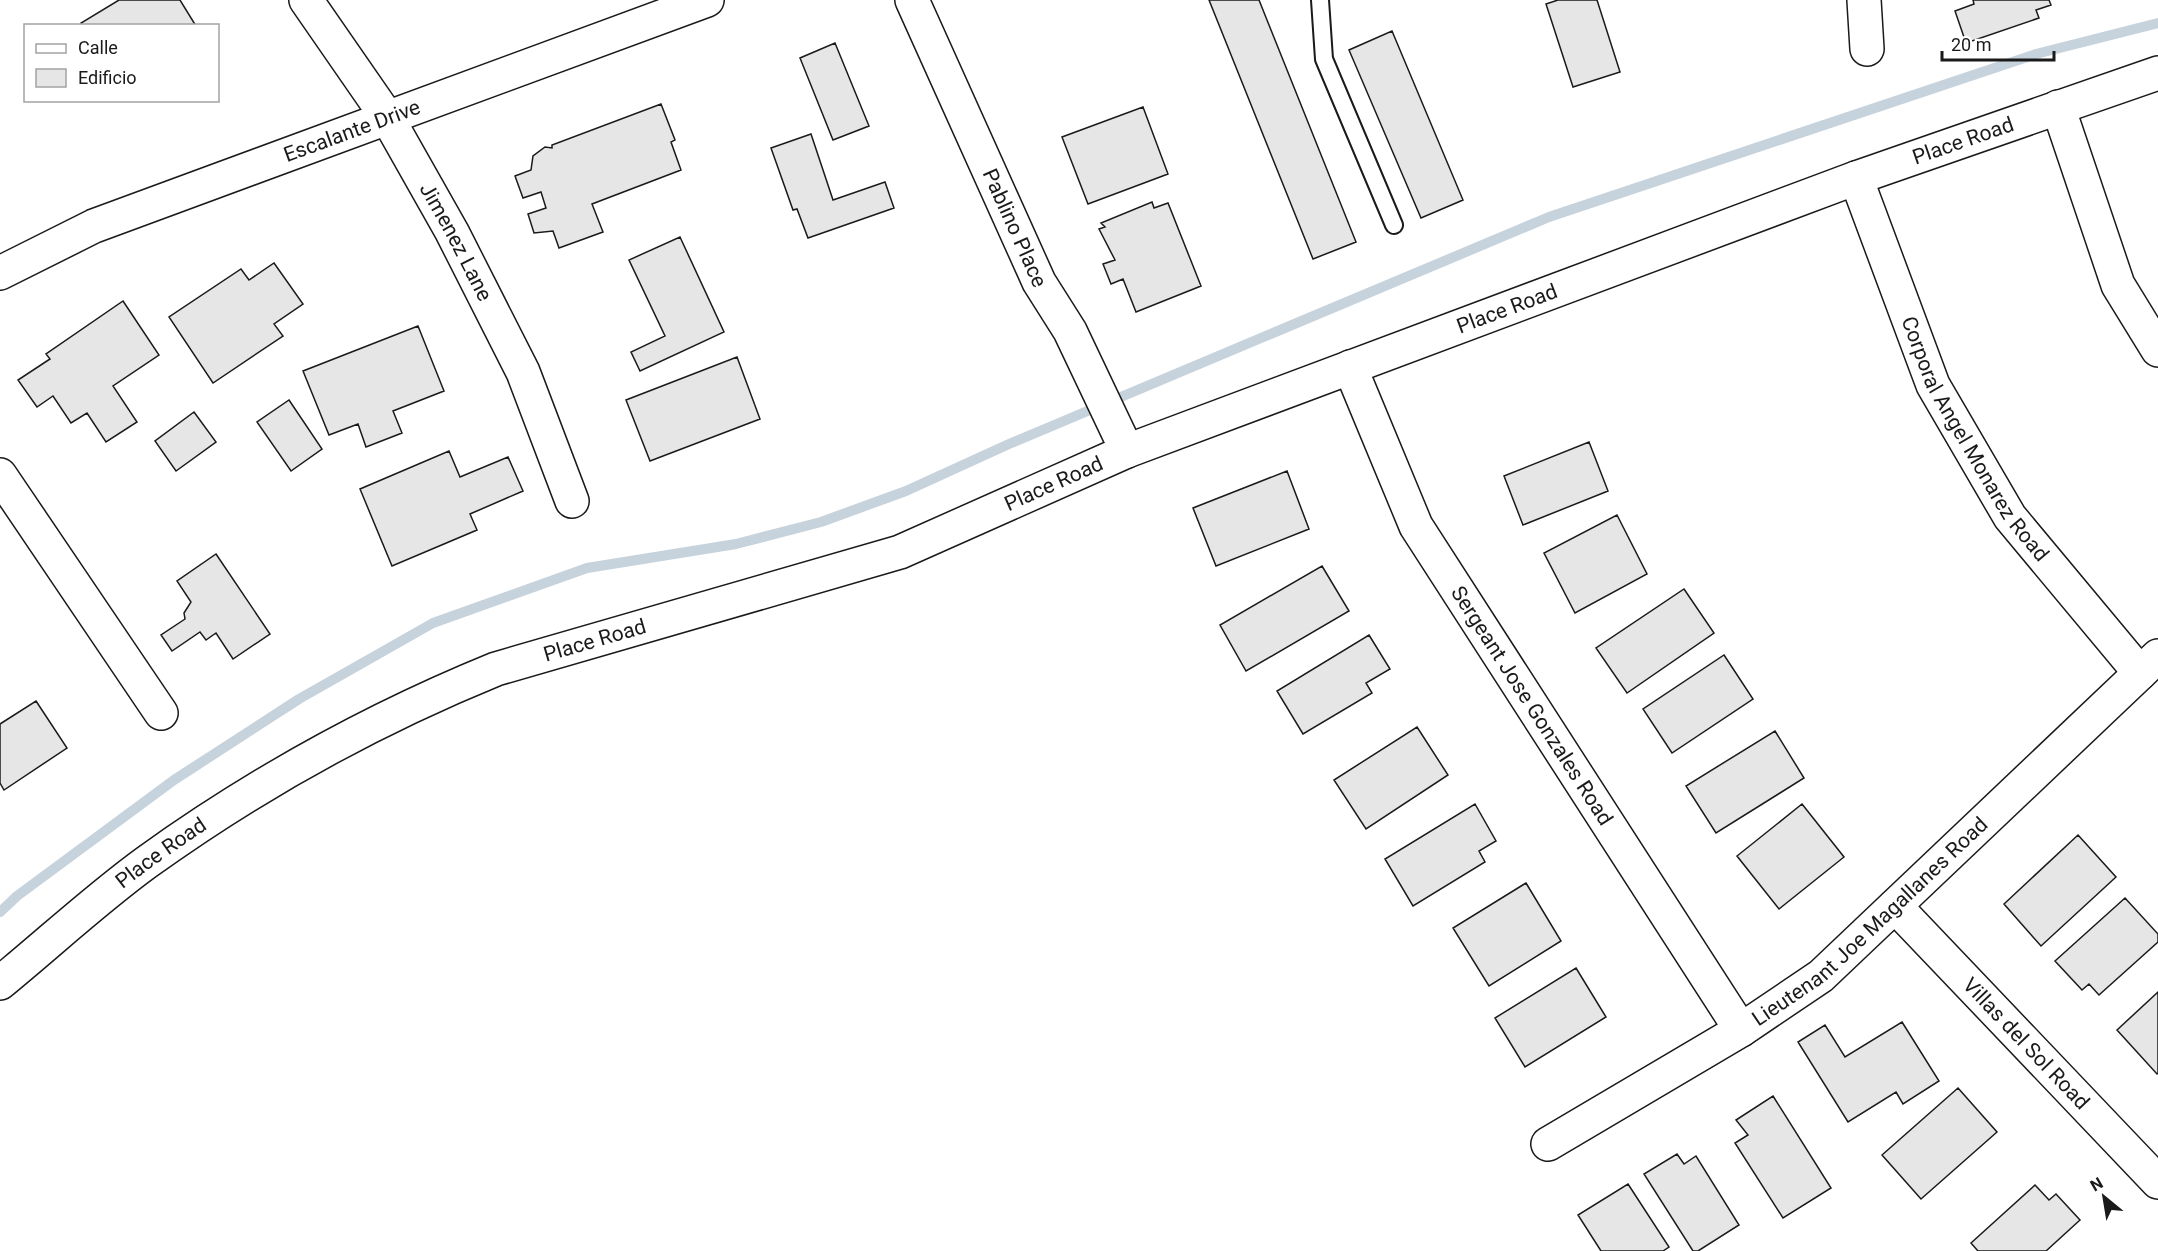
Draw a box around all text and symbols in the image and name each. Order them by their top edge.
legend [24,24,219,102]
scale bar [1942,24,2054,62]
text: 20 m [1951,34,1991,55]
text: Calle [78,37,118,58]
text: Edificio [78,67,137,88]
street label: Escalante Drive [280,95,424,167]
street label: Place Road [1909,112,2017,169]
street label: Pablino Place [978,165,1052,291]
street label: Jimenez Lane [415,179,497,305]
street label: Place Road [1453,279,1561,338]
street label: Corporal Angel Monarez Road [1897,313,2054,566]
street label: Place Road [1001,451,1107,516]
street label: Sergeant Jose Gonzales Road [1446,582,1618,830]
street label: Place Road [541,614,649,667]
street label: Lieutenant Joe Magallanes Road [1748,812,1992,1031]
street label: Place Road [111,813,211,893]
street label: Villas del Sol Road [1958,973,2094,1114]
north arrow [2074,1167,2134,1227]
text: N [2087,1173,2106,1195]

